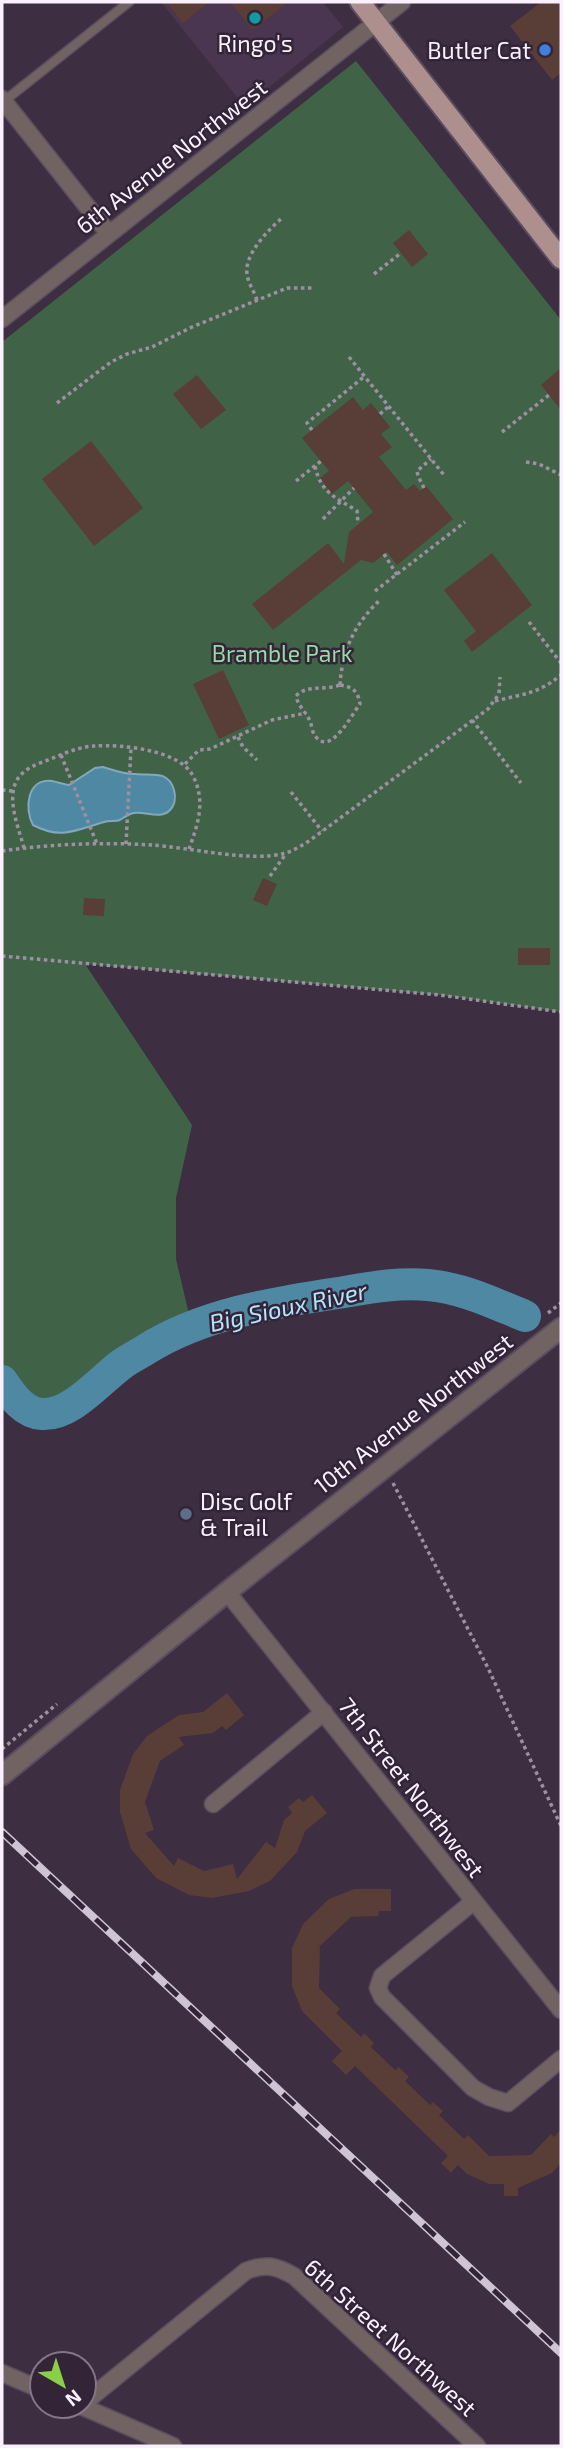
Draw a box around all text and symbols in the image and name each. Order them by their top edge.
marker: Ringo's [247,10,263,26]
place label: Ringo's [217,29,293,57]
place label: Butler Cat [427,36,531,64]
marker: Butler Cat [537,42,553,58]
street label: 6th Avenue Northwest [70,73,272,239]
park label: Bramble Park [212,639,353,667]
water label: Big Sioux River [207,1275,370,1337]
street label: 10th Avenue Northwest [308,1327,518,1499]
place label: Disc Golf & Trail [200,1487,293,1541]
marker: Disc Golf & Trail [178,1506,194,1522]
street label: 7th Street Northwest [333,1692,491,1883]
street label: 6th Street Northwest [299,2252,483,2422]
north arrow [28,2350,98,2420]
text: N [61,2385,87,2412]

